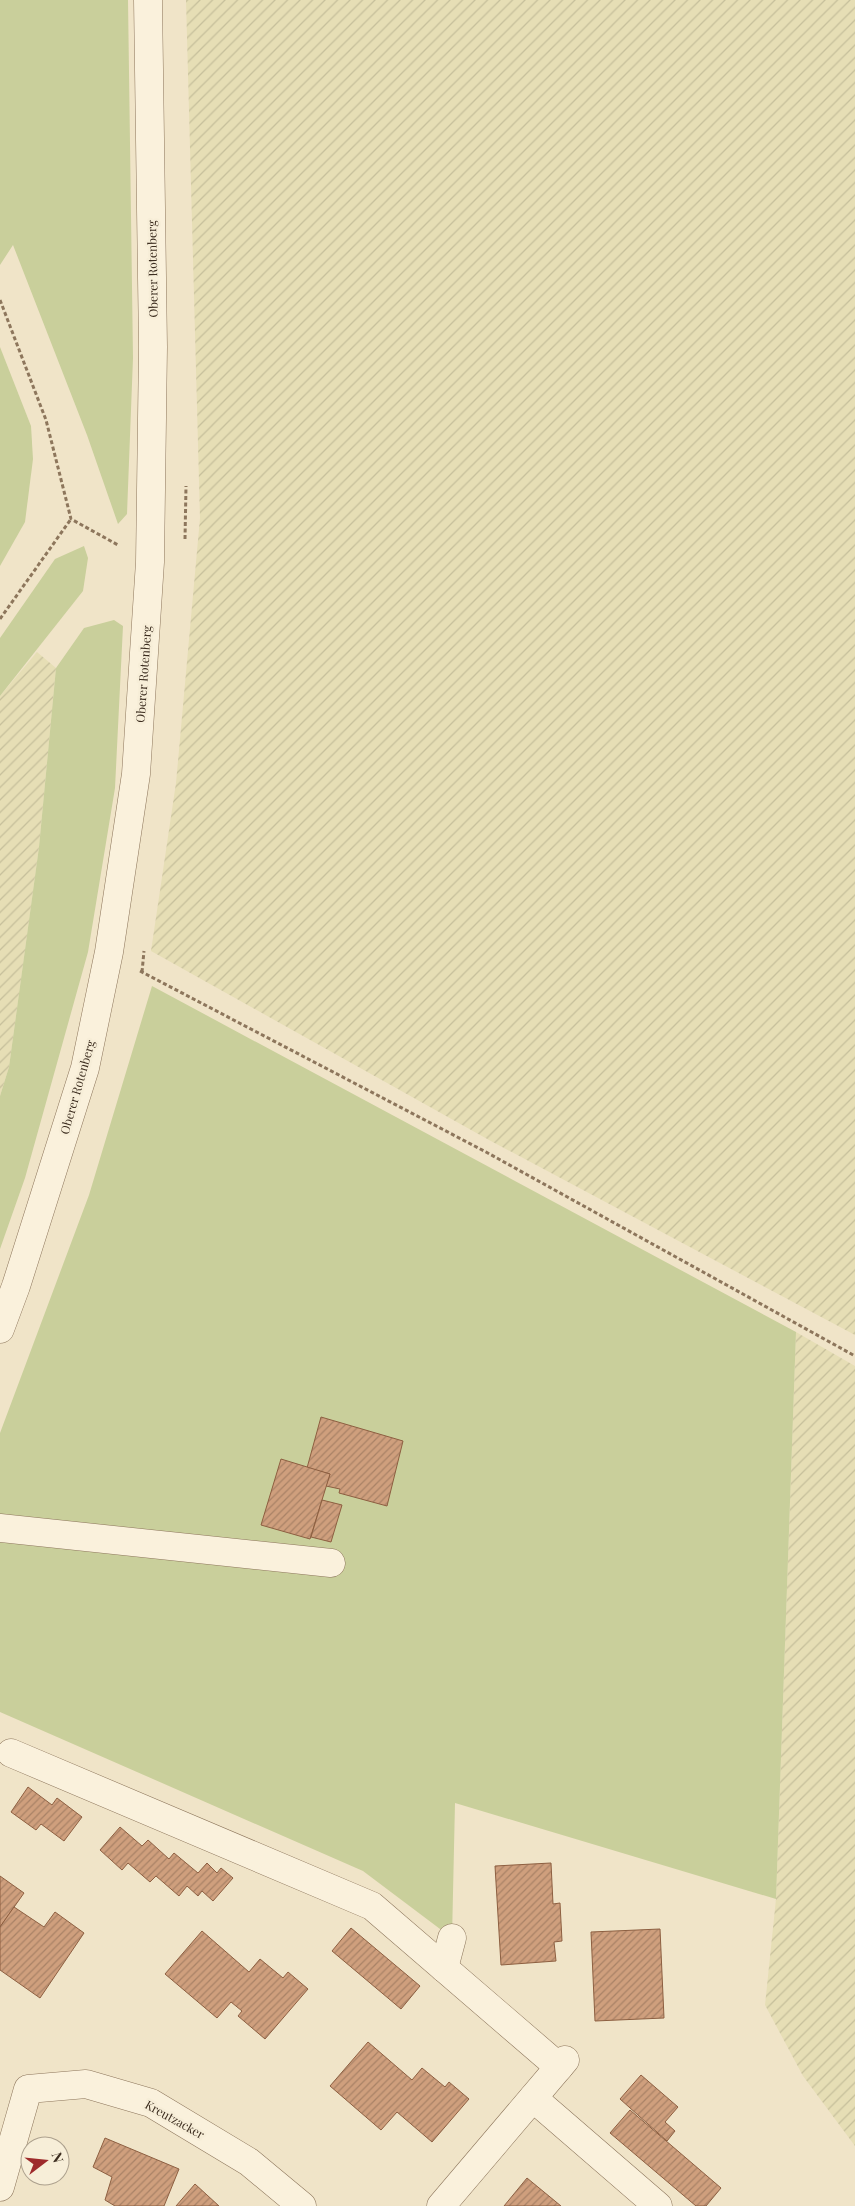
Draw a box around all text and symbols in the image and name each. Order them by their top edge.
street label: Oberer Rotenberg [143,220,161,318]
street label: Oberer Rotenberg [132,624,154,723]
street label: Oberer Rotenberg [56,1037,98,1136]
street label: Kreutzacker [142,2096,208,2142]
north arrow [20,2136,70,2186]
text: N [47,2150,69,2165]

